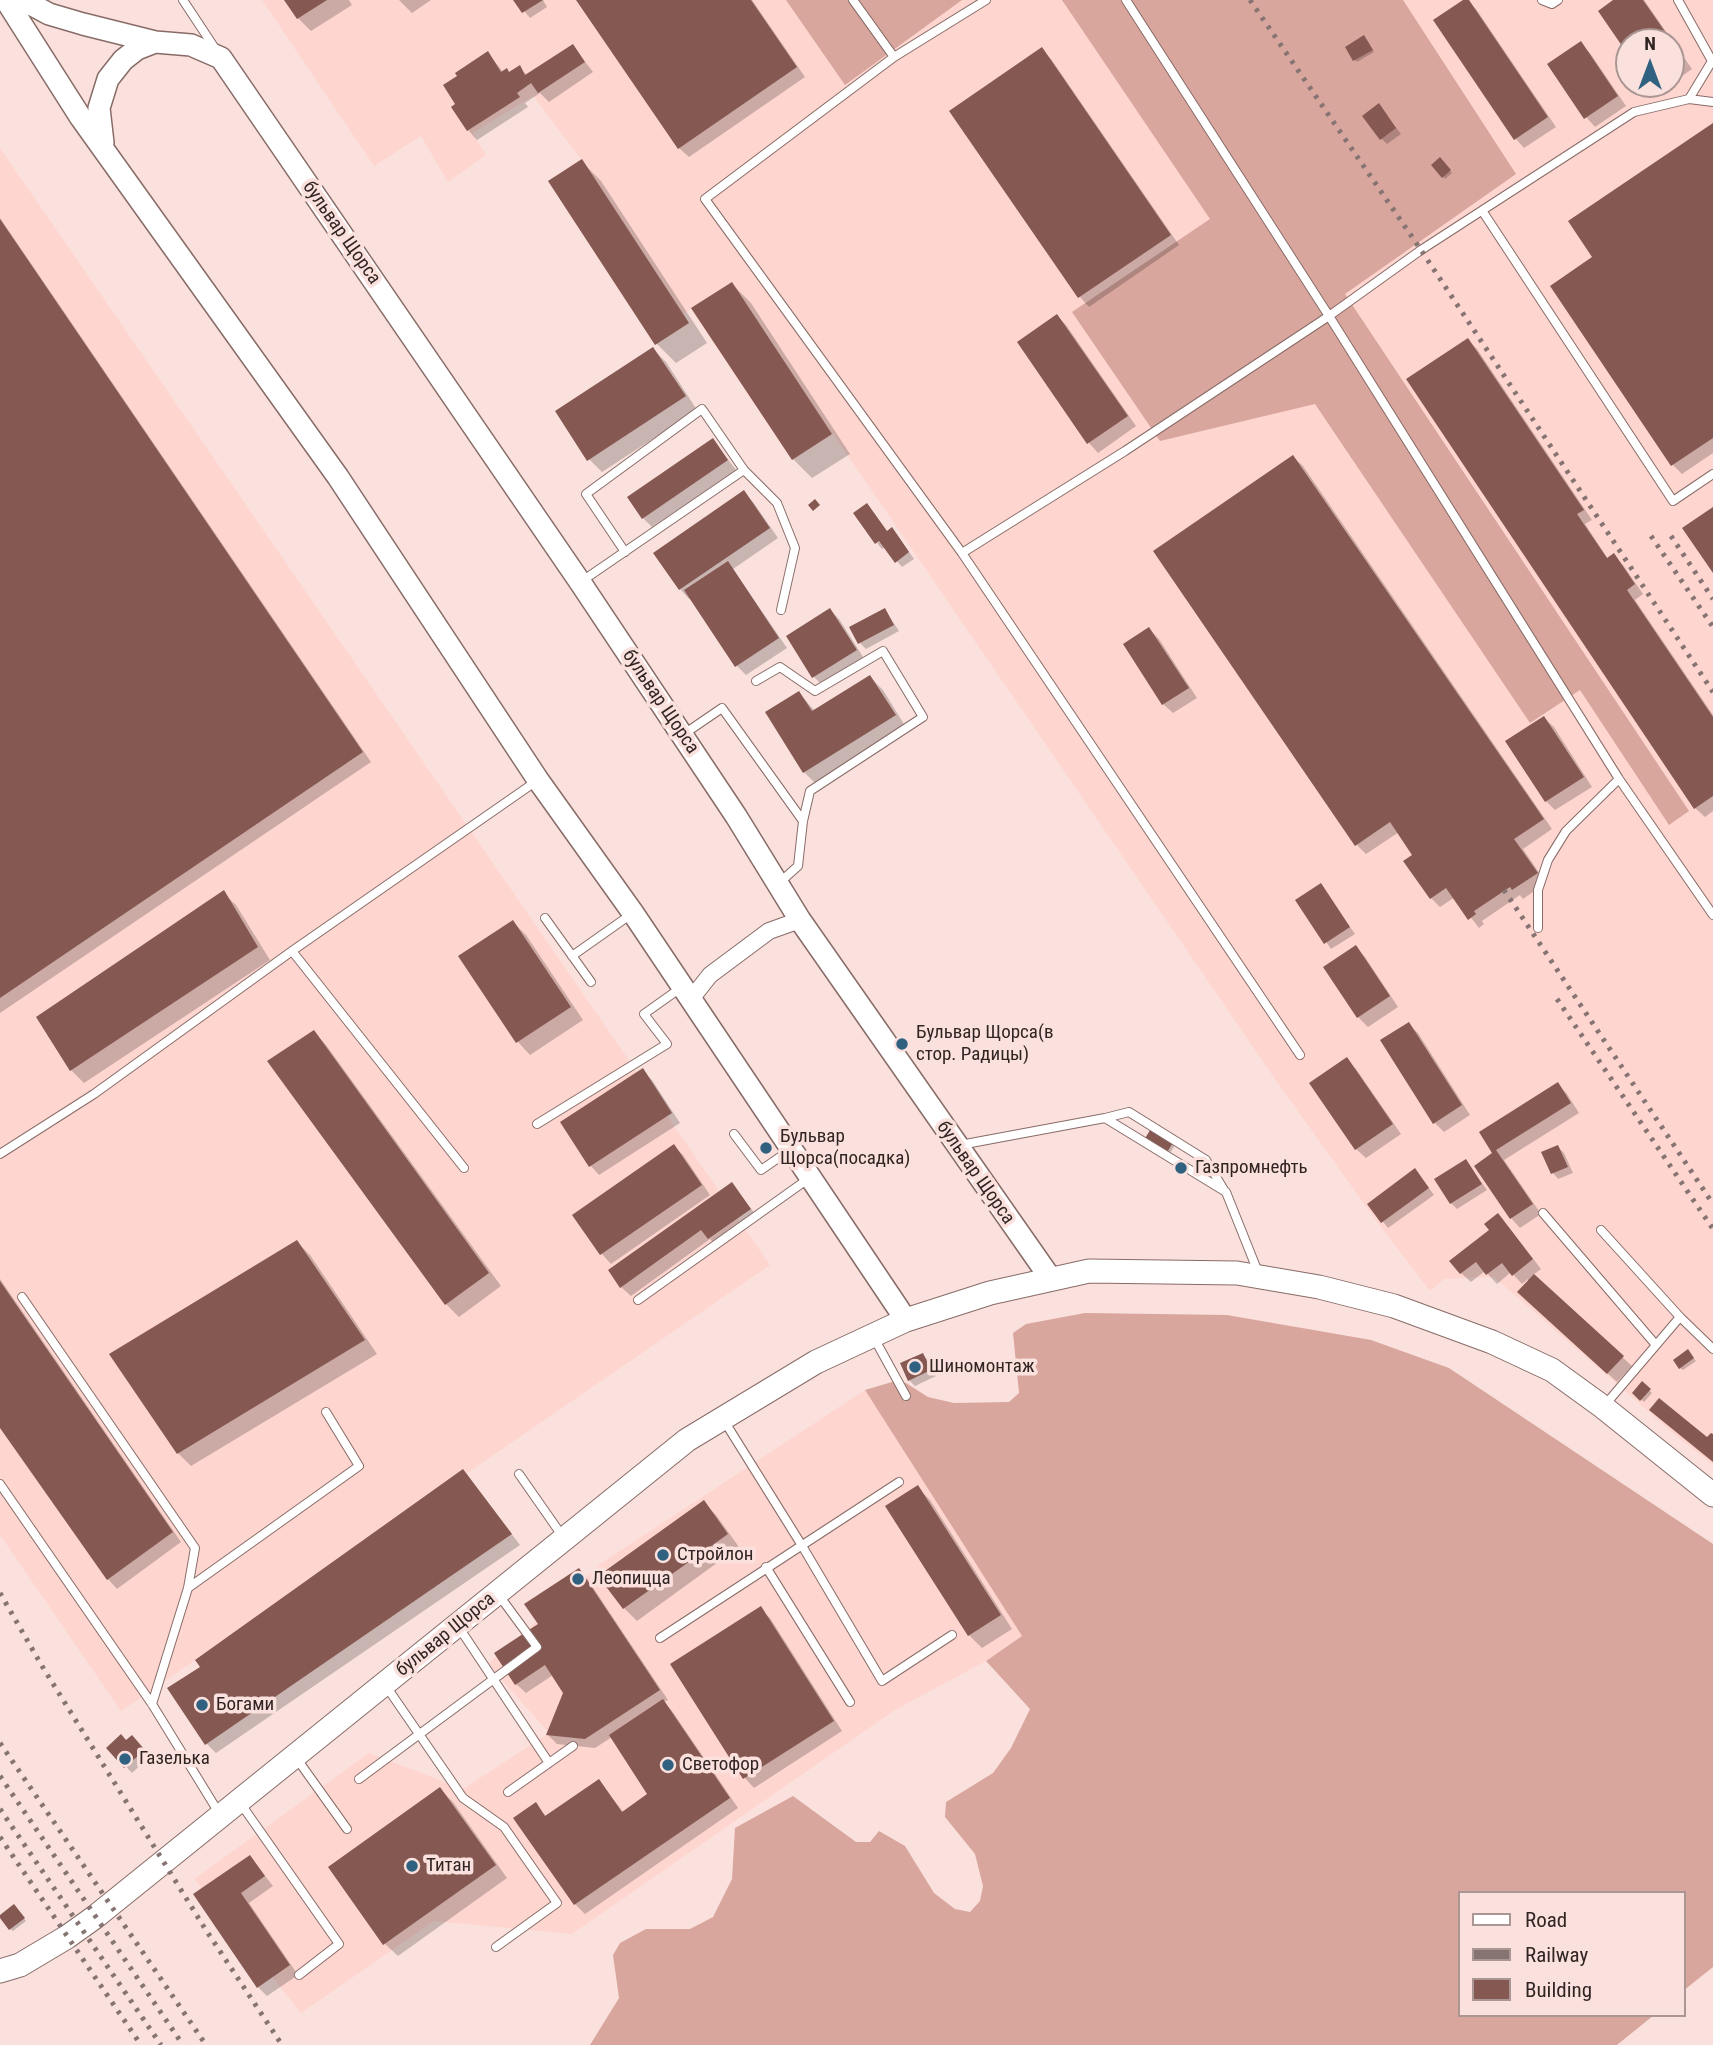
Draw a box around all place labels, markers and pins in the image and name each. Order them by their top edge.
place label: Бульвар Щорса(в стор. Радицы) [916,1022,1053,1066]
marker: Бульвар Щорса(в стор. Радицы) [894,1036,910,1052]
place label: Бульвар Щорса(посадка) [780,1126,910,1170]
marker: Бульвар Щорса(посадка) [758,1140,774,1156]
place label: Газпромнефть [1195,1157,1308,1179]
marker: Газпромнефть [1173,1160,1189,1176]
place label: Шиномонтаж [929,1356,1034,1378]
marker: Шиномонтаж [907,1359,923,1375]
place label: Стройлон [677,1544,753,1566]
marker: Стройлон [655,1547,671,1563]
place label: Леопицца [592,1568,671,1590]
marker: Леопицца [570,1571,586,1587]
place label: Богами [216,1694,274,1716]
marker: Богами [194,1697,210,1713]
place label: Газелька [139,1748,210,1770]
marker: Газелька [117,1751,133,1767]
place label: Светофор [682,1754,759,1776]
marker: Светофор [660,1757,676,1773]
place label: Титан [426,1855,471,1877]
marker: Титан [404,1858,420,1874]

